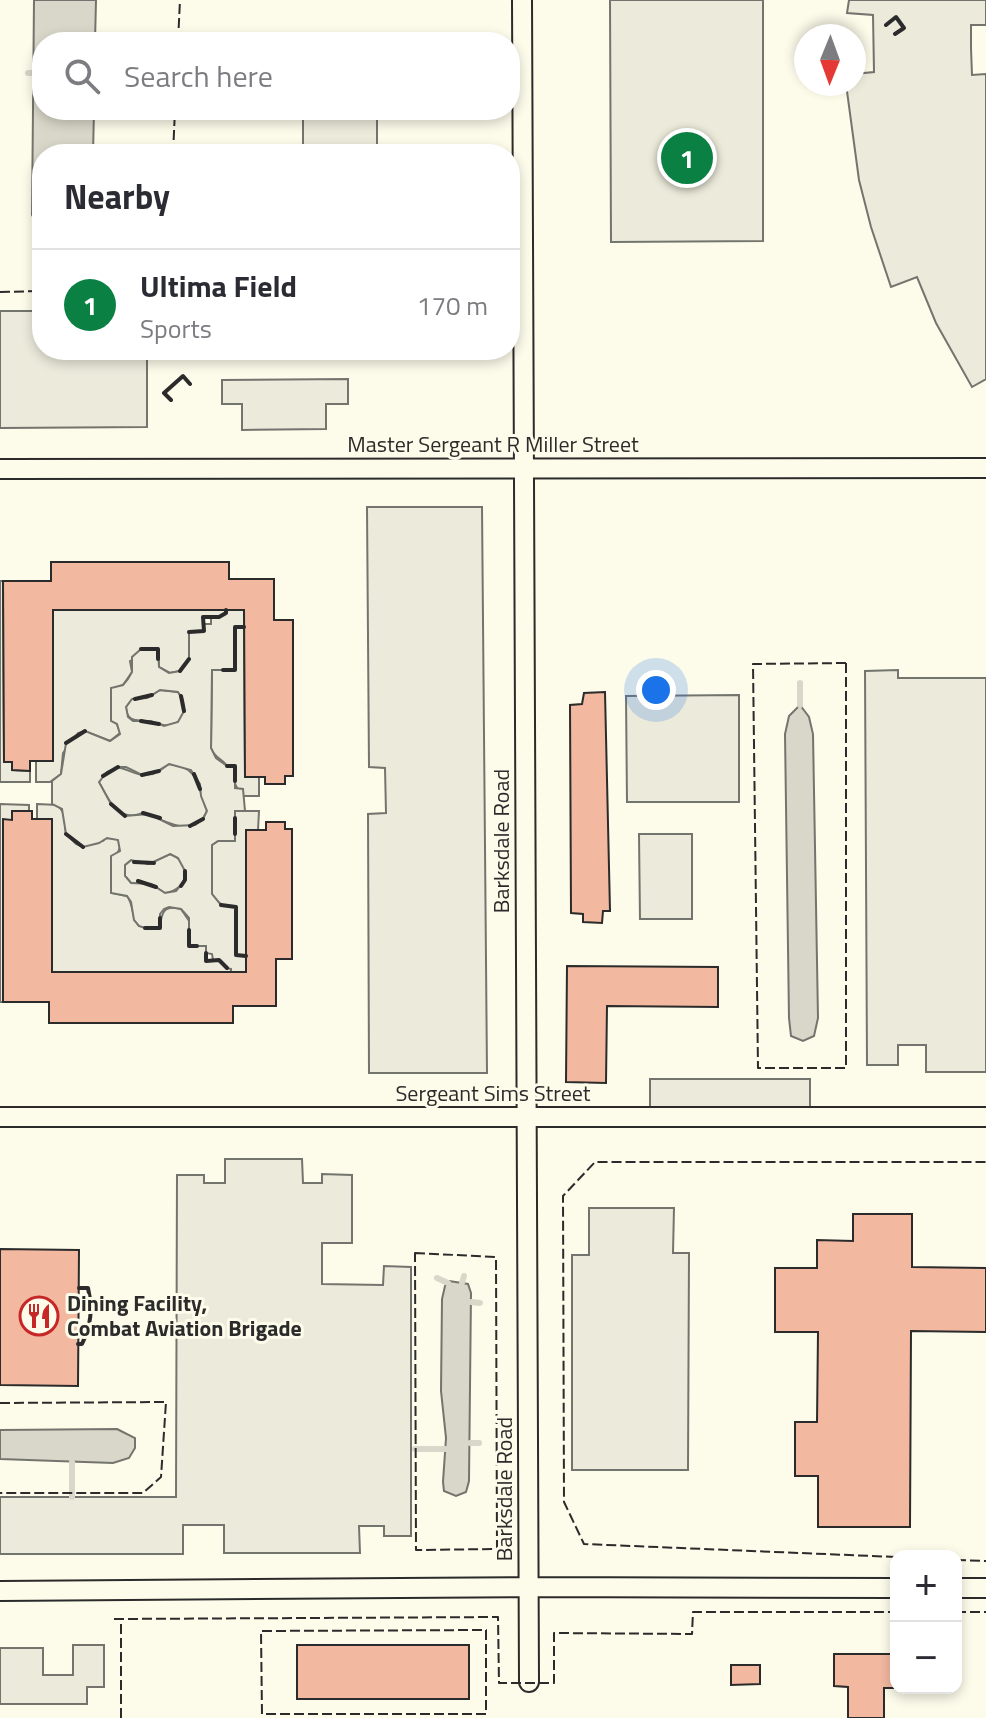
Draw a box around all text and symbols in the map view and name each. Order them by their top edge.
north arrow [794,24,866,96]
search box [32,32,520,120]
text: Search here [124,53,273,99]
icon: search [60,54,104,98]
pin: 1 [661,128,713,188]
text: Nearby [64,170,170,222]
text: Ultima Field [140,263,297,309]
text: 1 [83,286,97,325]
text: 170 m [417,286,488,325]
text: Sports [140,309,212,348]
street label: Master Sergeant R Miller Street [347,427,639,461]
your location [636,670,676,710]
street label: Barksdale Road [484,769,518,913]
street label: Sergeant Sims Street [395,1076,591,1110]
place label: Dining Facility, Combat Aviation Brigade [67,1286,302,1345]
restaurant icon: Dining Facility, Combat Aviation Brigade [18,1295,60,1337]
street label: Barksdale Road [487,1417,521,1561]
map controls [890,1550,962,1694]
button: + [890,1550,962,1622]
button: − [890,1622,962,1694]

